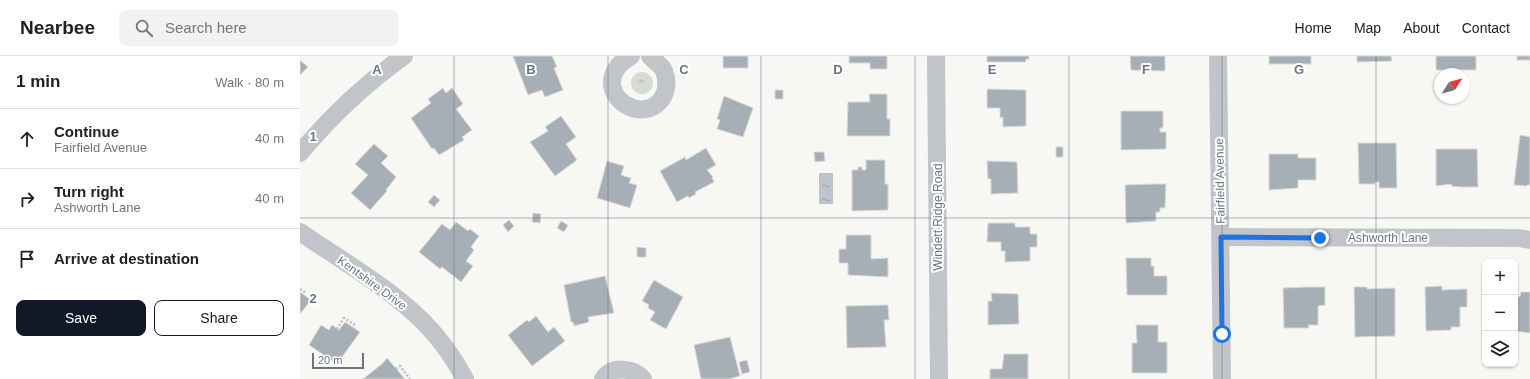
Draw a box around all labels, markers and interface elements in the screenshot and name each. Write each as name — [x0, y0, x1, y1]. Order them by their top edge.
search box — [119, 10, 399, 46]
text: Nearbee — [20, 17, 95, 38]
icon: search — [133, 17, 155, 39]
text: Search here — [165, 19, 247, 36]
text: Home — [1295, 20, 1332, 36]
text: Map — [1354, 20, 1381, 36]
text: About — [1403, 20, 1440, 36]
text: Contact — [1462, 20, 1510, 36]
text: A — [372, 62, 382, 77]
text: B — [526, 62, 536, 77]
text: C — [679, 62, 689, 77]
text: D — [833, 62, 843, 77]
text: E — [988, 62, 997, 77]
text: F — [1142, 62, 1150, 77]
text: G — [1294, 62, 1304, 77]
north arrow — [1434, 68, 1470, 104]
text: 1 min — [16, 72, 60, 91]
text: Walk · 80 m — [215, 75, 284, 90]
text: Continue — [54, 123, 119, 140]
icon: ahead — [16, 128, 38, 150]
text: 1 — [309, 129, 317, 144]
text: 40 m — [255, 131, 284, 146]
street label: Fairfield Avenue — [1212, 138, 1228, 224]
text: Fairfield Avenue — [54, 140, 147, 155]
street label: Windett Ridge Road — [931, 163, 945, 271]
text: Turn right — [54, 183, 124, 200]
icon: right — [16, 188, 38, 210]
text: 40 m — [255, 191, 284, 206]
text: Ashworth Lane — [54, 200, 141, 215]
route end — [1311, 229, 1329, 247]
street label: Ashworth Lane — [1348, 231, 1428, 245]
icon: arrive — [16, 248, 38, 270]
text: Arrive at destination — [54, 250, 199, 267]
street label: Kentshire Drive — [335, 253, 410, 313]
map controls — [1482, 259, 1518, 367]
button: + — [1482, 259, 1518, 295]
text: 2 — [309, 291, 317, 306]
button: − — [1482, 295, 1518, 331]
button: Save — [16, 300, 146, 336]
button: Share — [154, 300, 284, 336]
route start — [1213, 325, 1231, 343]
button: layers — [1482, 331, 1518, 367]
scale bar — [312, 351, 364, 370]
text: 20 m — [318, 354, 342, 366]

